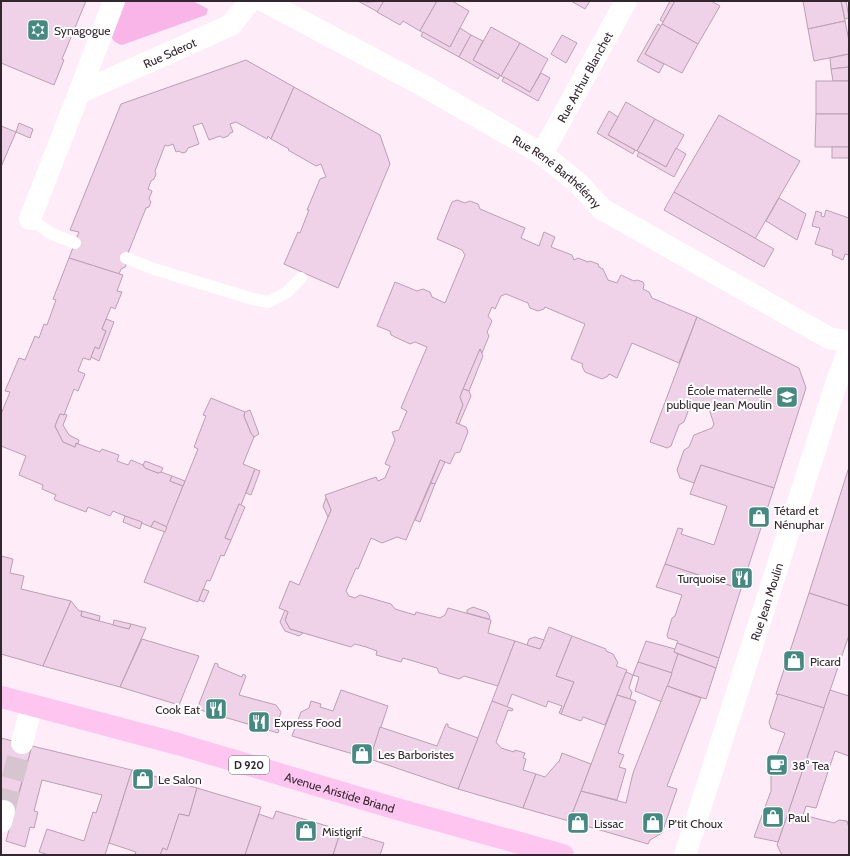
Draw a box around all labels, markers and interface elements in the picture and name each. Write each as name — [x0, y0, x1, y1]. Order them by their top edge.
synagogue icon: Synagogue — [25, 17, 51, 43]
place label: Synagogue — [54, 23, 110, 38]
street label: Rue Arthur Blanchet — [553, 29, 615, 125]
street label: Rue Sderot — [141, 34, 198, 71]
street label: Rue René Barthélémy — [510, 131, 605, 211]
place label: École maternelle publique Jean Moulin — [666, 383, 772, 412]
school or university icon: École maternelle publique Jean Moulin — [774, 384, 800, 410]
place label: Tétard et Nénuphar — [774, 503, 824, 532]
shop icon: Tétard et Nénuphar — [746, 504, 772, 530]
street label: Rue Jean Moulin — [747, 561, 786, 643]
restaurant icon: Turquoise — [729, 565, 755, 591]
place label: Turquoise — [677, 571, 726, 586]
shop icon: Picard — [781, 648, 807, 674]
place label: Picard — [810, 654, 841, 669]
restaurant icon: Cook Eat — [203, 696, 229, 722]
place label: Cook Eat — [155, 702, 200, 717]
restaurant icon: Express Food — [246, 709, 272, 735]
place label: Express Food — [274, 715, 341, 730]
shop icon: Les Barboristes — [349, 741, 375, 767]
place label: Les Barboristes — [378, 747, 454, 762]
cafe icon: 38° Tea — [764, 752, 790, 778]
road number: D 920 — [229, 756, 269, 774]
place label: 38° Tea — [792, 758, 830, 773]
shop icon: Le Salon — [130, 766, 156, 792]
street label: Avenue Aristide Briand — [283, 769, 397, 815]
place label: Le Salon — [158, 772, 202, 787]
shop icon: Paul — [760, 804, 786, 830]
shop icon: Lissac — [565, 810, 591, 836]
shop icon: P'tit Choux — [640, 810, 666, 836]
place label: Paul — [788, 810, 810, 825]
place label: Lissac — [594, 816, 624, 831]
place label: P'tit Choux — [668, 816, 723, 831]
shop icon: Mistigrif — [293, 818, 319, 844]
place label: Mistigrif — [322, 824, 362, 839]

